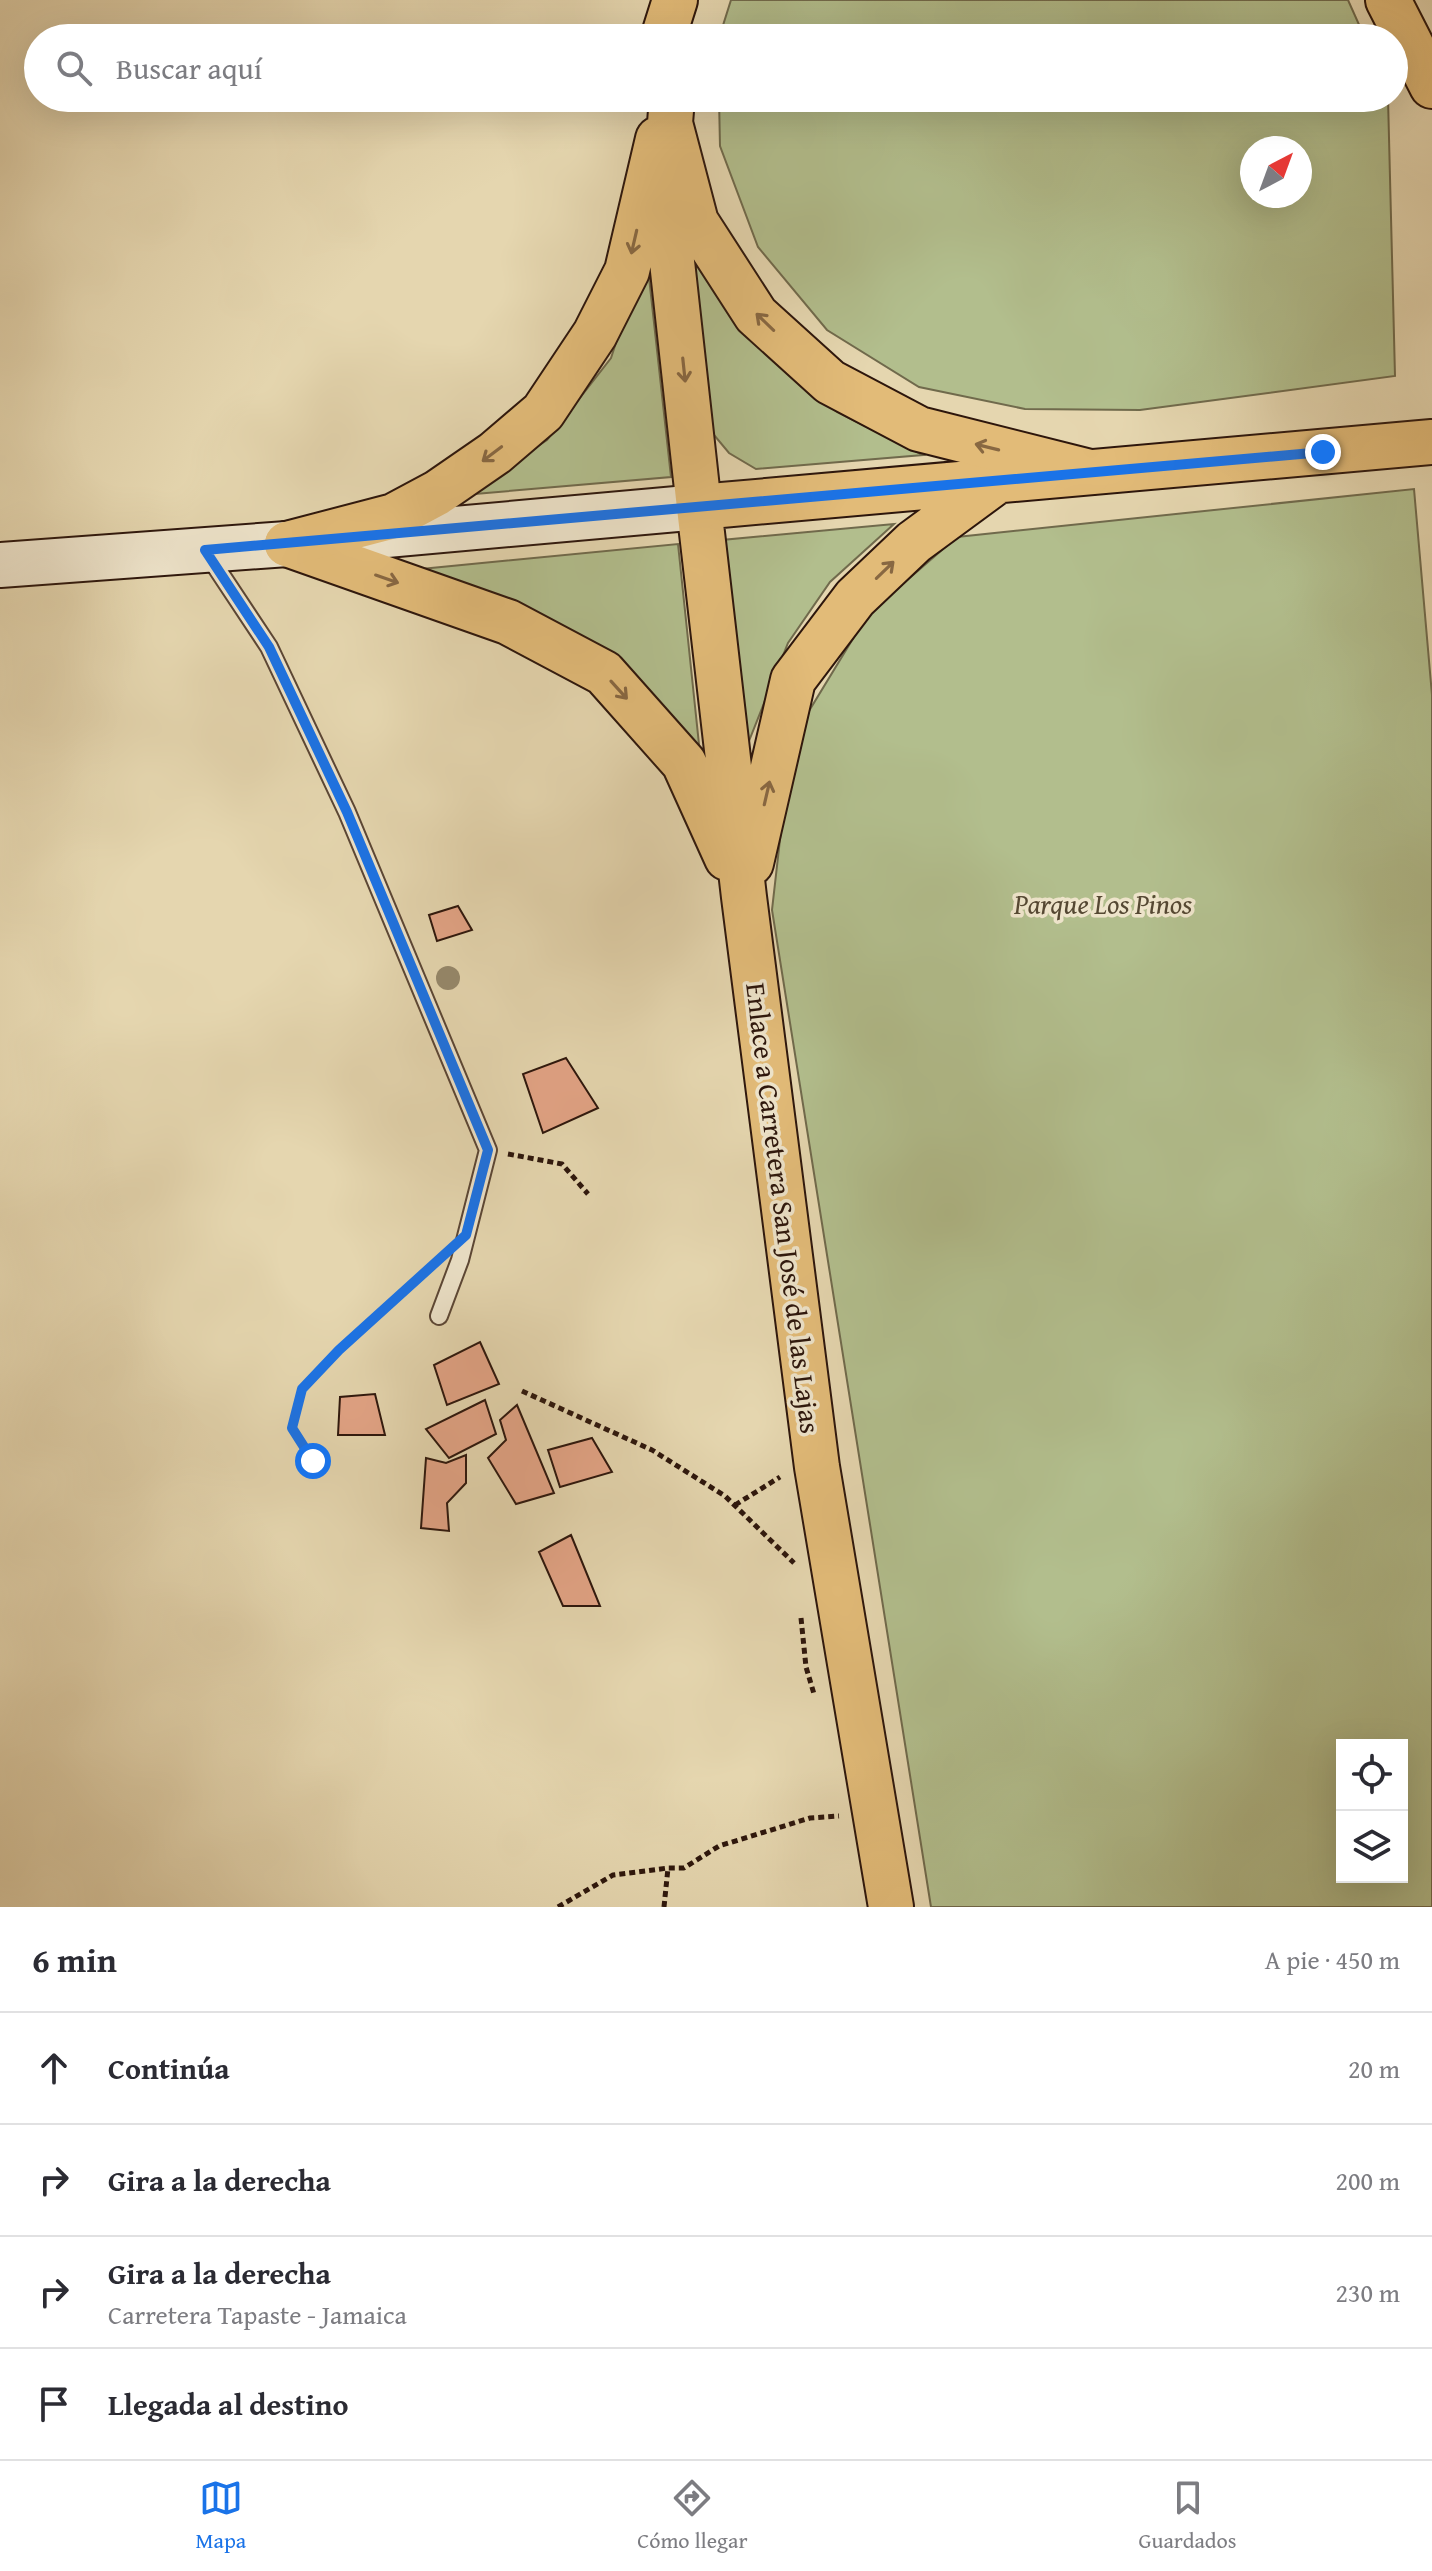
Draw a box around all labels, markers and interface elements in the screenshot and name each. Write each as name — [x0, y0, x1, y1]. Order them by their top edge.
search box — [24, 24, 1408, 112]
icon: search — [52, 46, 96, 90]
text: Buscar aquí — [116, 46, 262, 90]
north arrow — [1240, 136, 1312, 208]
one-way arrow — [626, 229, 641, 255]
one-way arrow — [756, 313, 775, 332]
one-way arrow — [677, 356, 692, 383]
route end — [1305, 434, 1341, 470]
one-way arrow — [975, 438, 1001, 453]
one-way arrow — [482, 446, 504, 463]
one-way arrow — [875, 560, 895, 579]
one-way arrow — [374, 573, 399, 588]
one-way arrow — [610, 680, 628, 700]
one-way arrow — [760, 781, 775, 807]
park label: Parque Los Pinos — [1013, 883, 1192, 924]
street label: Enlace a Carretera San José de las Lajas — [736, 980, 832, 1436]
route start — [295, 1443, 331, 1479]
map controls — [1336, 1739, 1408, 1883]
button: locate — [1336, 1739, 1408, 1811]
button: layers — [1336, 1811, 1408, 1883]
text: 6 min — [32, 1935, 117, 1984]
text: A pie · 450 m — [1265, 1940, 1400, 1979]
icon: ahead — [32, 2046, 76, 2090]
text: Continúa — [108, 2046, 230, 2090]
text: 20 m — [1348, 2049, 1400, 2088]
icon: right — [32, 2158, 76, 2202]
text: Gira a la derecha — [108, 2158, 331, 2202]
text: 200 m — [1335, 2161, 1400, 2200]
text: Gira a la derecha — [108, 2251, 331, 2295]
icon: right — [32, 2270, 76, 2314]
text: 230 m — [1335, 2273, 1400, 2312]
text: Carretera Tapaste - Jamaica — [108, 2295, 407, 2334]
icon: arrive — [32, 2382, 76, 2426]
text: Llegada al destino — [108, 2382, 349, 2426]
tab: Mapa — [196, 2476, 246, 2556]
tab: Cómo llegar — [637, 2476, 748, 2556]
tab: Guardados — [1139, 2476, 1236, 2556]

